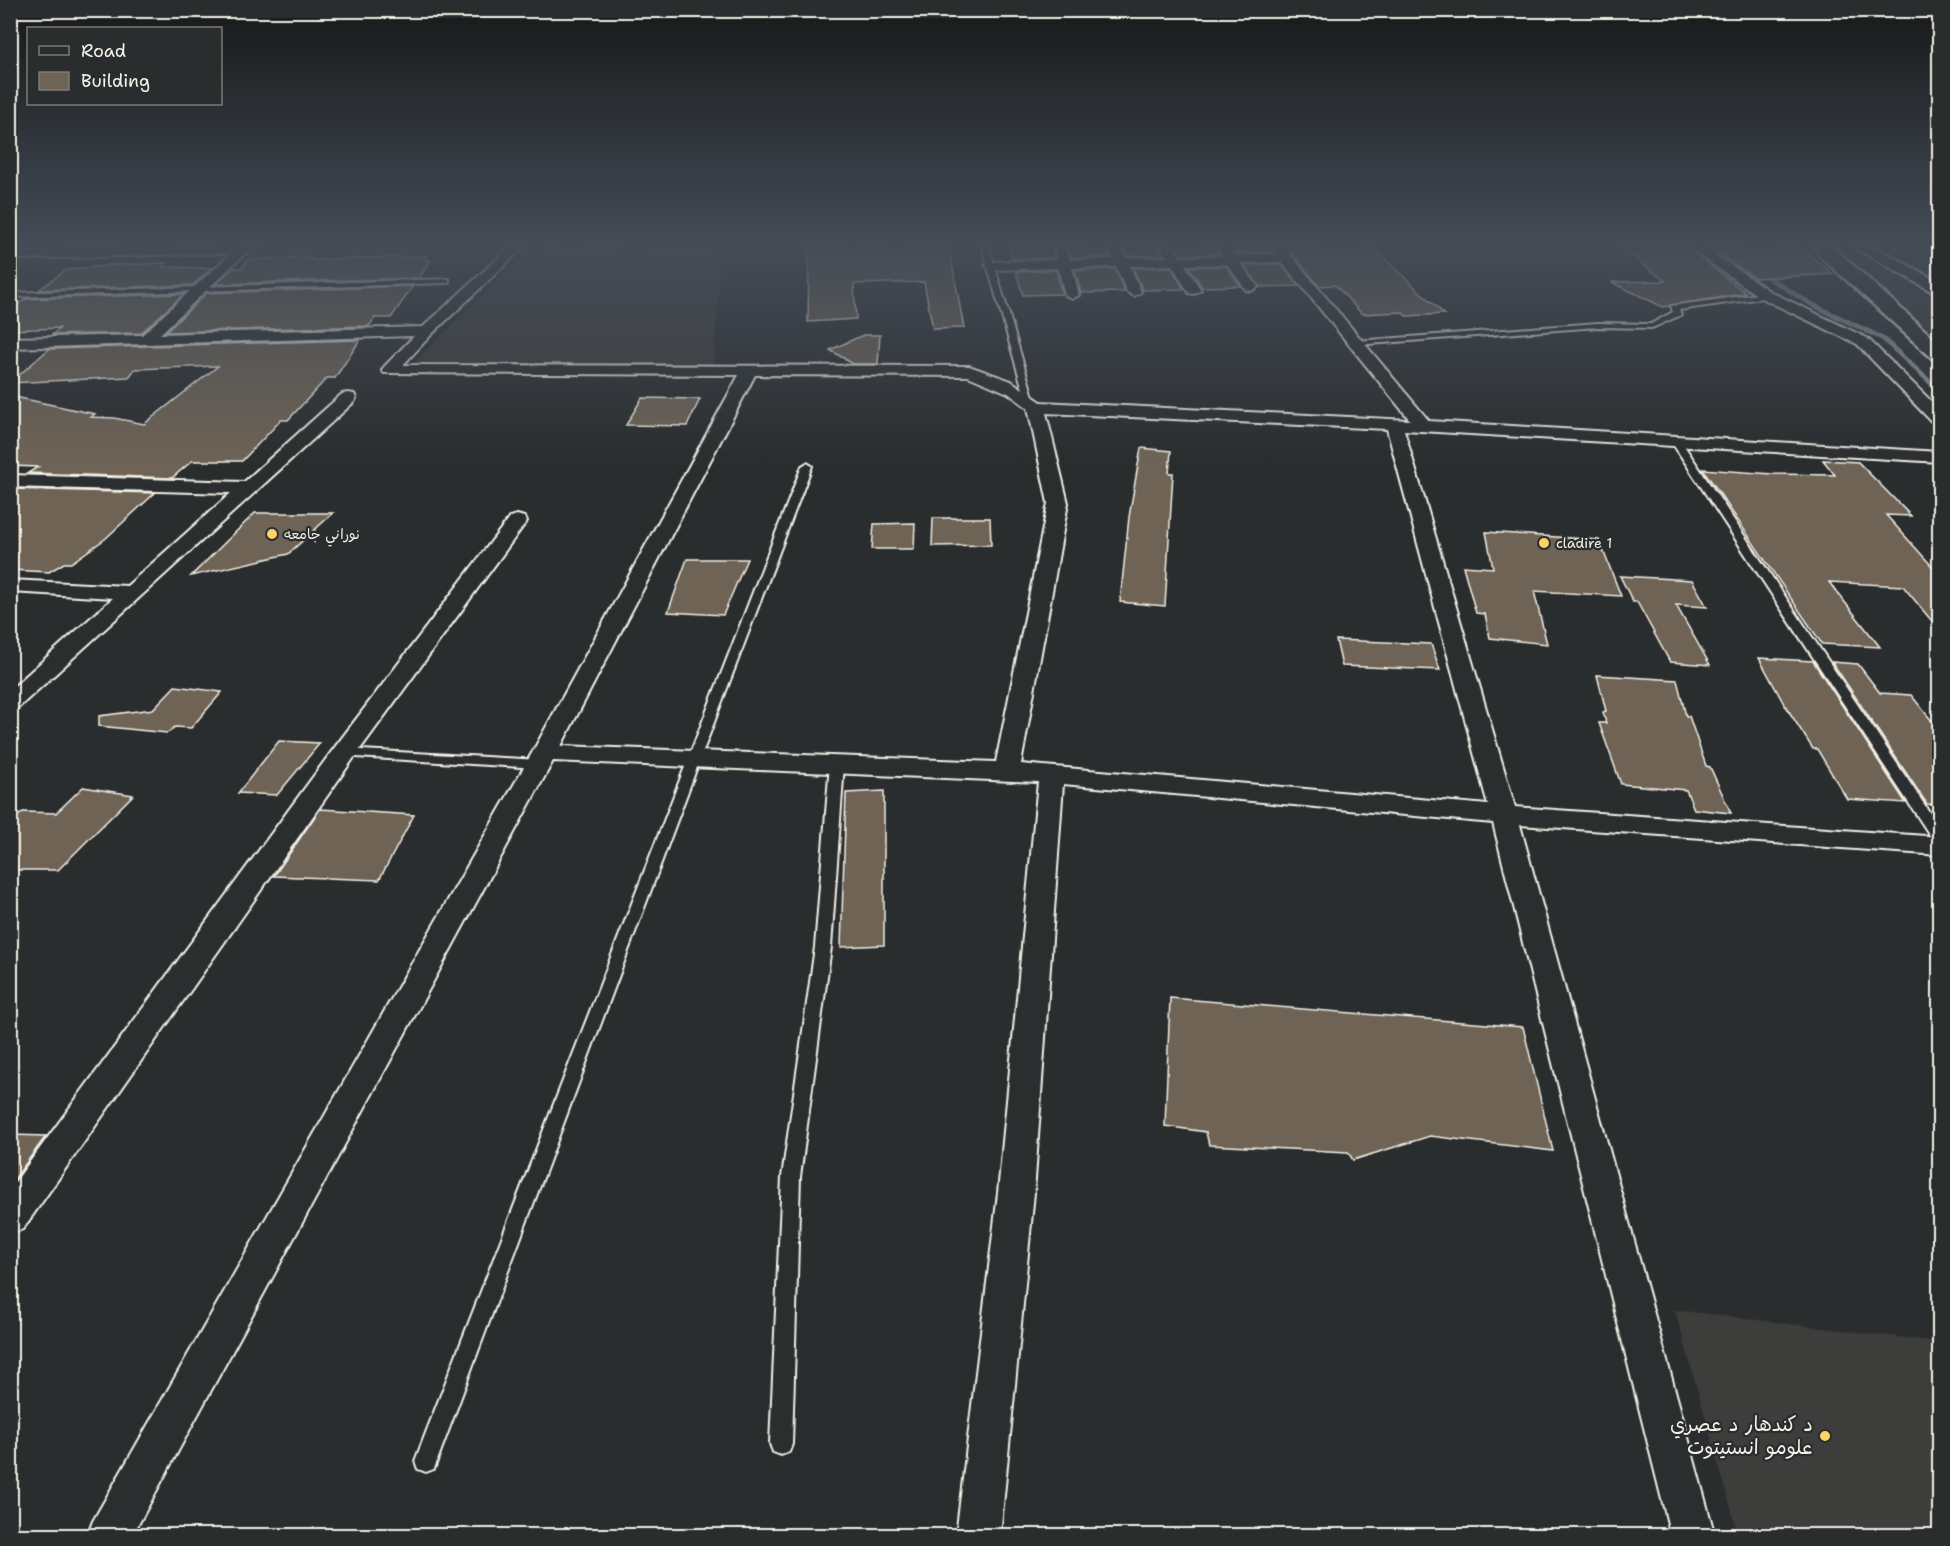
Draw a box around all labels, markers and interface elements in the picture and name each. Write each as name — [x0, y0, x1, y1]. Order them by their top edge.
legend — [27, 27, 222, 105]
text: Road — [81, 39, 126, 63]
text: Building — [81, 69, 150, 93]
place label: نوراني جامعه — [284, 525, 360, 547]
marker: نوراني جامعه — [265, 527, 279, 541]
place label: cladire 1 — [1556, 534, 1612, 552]
marker: cladire 1 — [1537, 536, 1551, 550]
place label: د کندهار د عصري علومو انستیتوت — [1670, 1411, 1813, 1460]
marker: د کندهار د عصري علومو انستیتوت — [1818, 1429, 1832, 1443]

